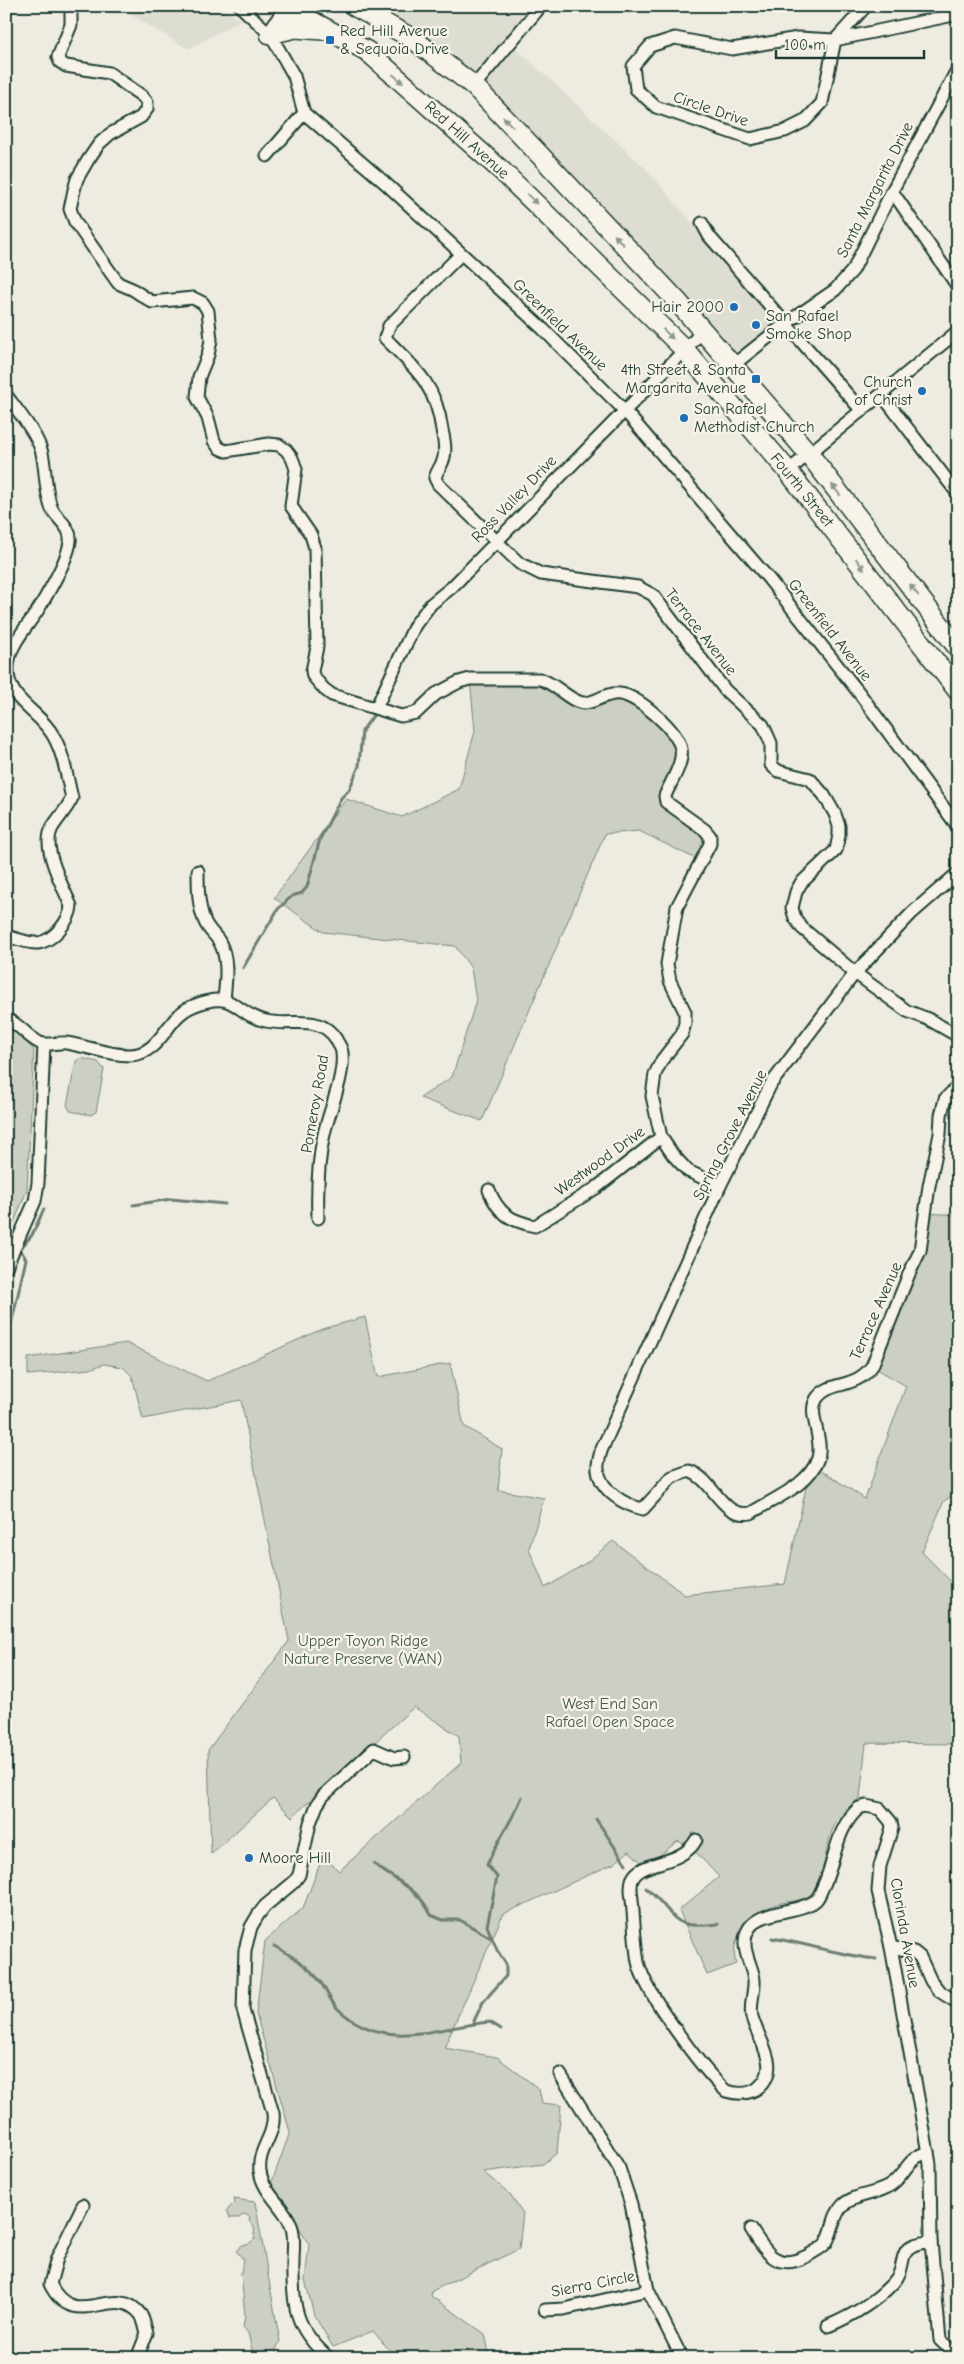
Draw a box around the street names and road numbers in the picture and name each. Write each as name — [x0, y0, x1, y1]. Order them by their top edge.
street label: Circle Drive — [671, 88, 751, 130]
street label: Red Hill Avenue — [421, 97, 513, 183]
street label: Santa Margarita Drive — [833, 119, 917, 261]
street label: Greenfield Avenue — [509, 275, 611, 375]
street label: Fourth Street — [767, 449, 838, 531]
street label: Ross Valley Drive — [468, 452, 560, 546]
street label: Greenfield Avenue — [785, 575, 875, 685]
street label: Terrace Avenue — [661, 585, 741, 679]
street label: Pomeroy Road — [297, 1053, 333, 1155]
street label: Spring Grove Avenue — [689, 1067, 771, 1203]
street label: Westwood Drive — [552, 1122, 648, 1200]
street label: Terrace Avenue — [846, 1259, 906, 1363]
street label: Clorinda Avenue — [886, 1877, 924, 1989]
street label: Sierra Circle — [550, 2267, 636, 2301]

